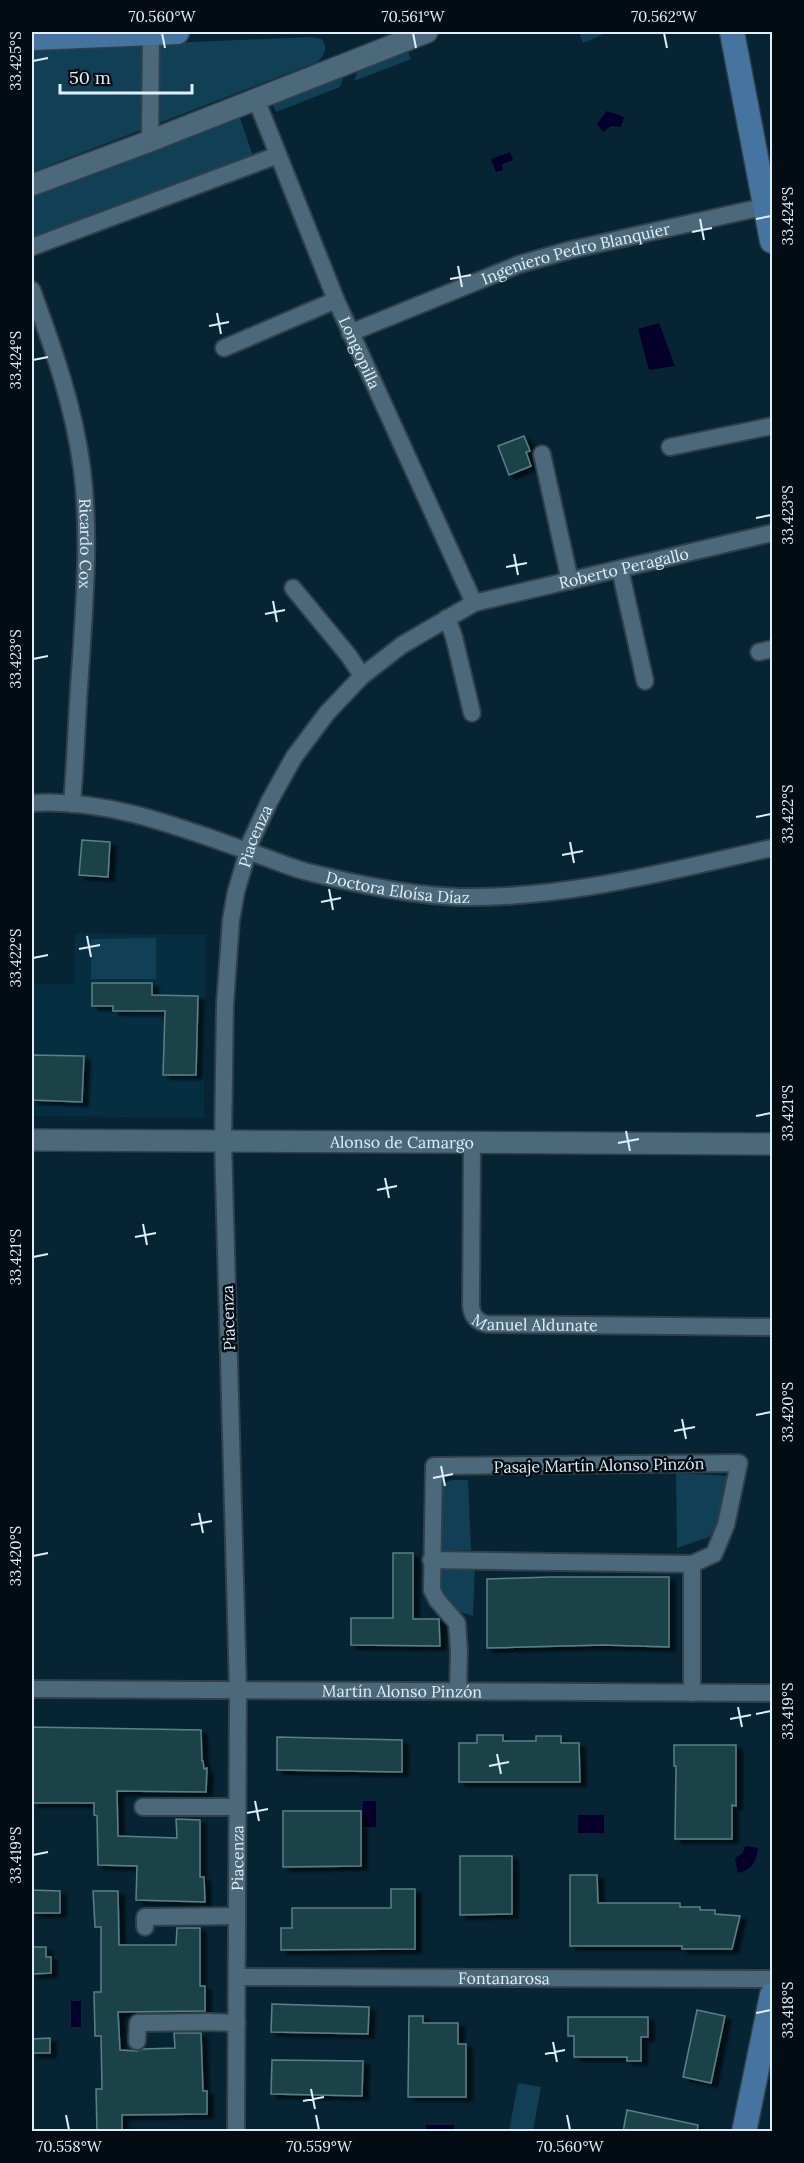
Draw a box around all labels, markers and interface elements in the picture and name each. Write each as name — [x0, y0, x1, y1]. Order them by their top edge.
text: 70.560°W — [129, 7, 196, 26]
text: 70.561°W — [382, 7, 446, 26]
text: 70.562°W — [631, 7, 698, 26]
text: 33.425°S — [6, 31, 25, 91]
scale bar — [60, 57, 192, 95]
text: 50 m — [69, 66, 111, 89]
text: 33.424°S — [778, 187, 797, 245]
street label: Ingeniero Pedro Blanquier — [478, 218, 672, 289]
street label: Longopilla — [335, 313, 385, 392]
text: 33.424°S — [6, 331, 25, 389]
text: 33.423°S — [778, 485, 797, 545]
street label: Ricardo Cox — [75, 498, 96, 590]
street label: Roberto Peragallo — [557, 543, 690, 593]
text: 33.423°S — [6, 629, 25, 689]
text: 33.422°S — [778, 784, 797, 844]
street label: Piacenza — [234, 802, 276, 870]
street label: Doctora Eloísa Díaz — [324, 867, 470, 907]
text: 33.422°S — [6, 928, 25, 988]
text: 33.421°S — [778, 1085, 797, 1141]
street label: Alonso de Camargo — [329, 1132, 474, 1152]
text: 33.421°S — [6, 1229, 25, 1285]
street label: Piacenza — [217, 1285, 239, 1351]
street label: Manuel Aldunate — [468, 1309, 598, 1335]
text: 33.420°S — [778, 1382, 797, 1442]
street label: Pasaje Martín Alonso Pinzón — [494, 1453, 705, 1477]
text: 33.420°S — [6, 1526, 25, 1586]
street label: Martín Alonso Pinzón — [322, 1681, 482, 1701]
text: 33.419°S — [778, 1682, 797, 1740]
street label: Piacenza — [227, 1825, 247, 1891]
text: 33.419°S — [6, 1826, 25, 1884]
street label: Fontanarosa — [458, 1968, 550, 1988]
text: 33.418°S — [778, 1981, 797, 2039]
text: 70.558°W — [36, 2137, 103, 2156]
text: 70.559°W — [286, 2137, 353, 2156]
text: 70.560°W — [537, 2137, 604, 2156]

